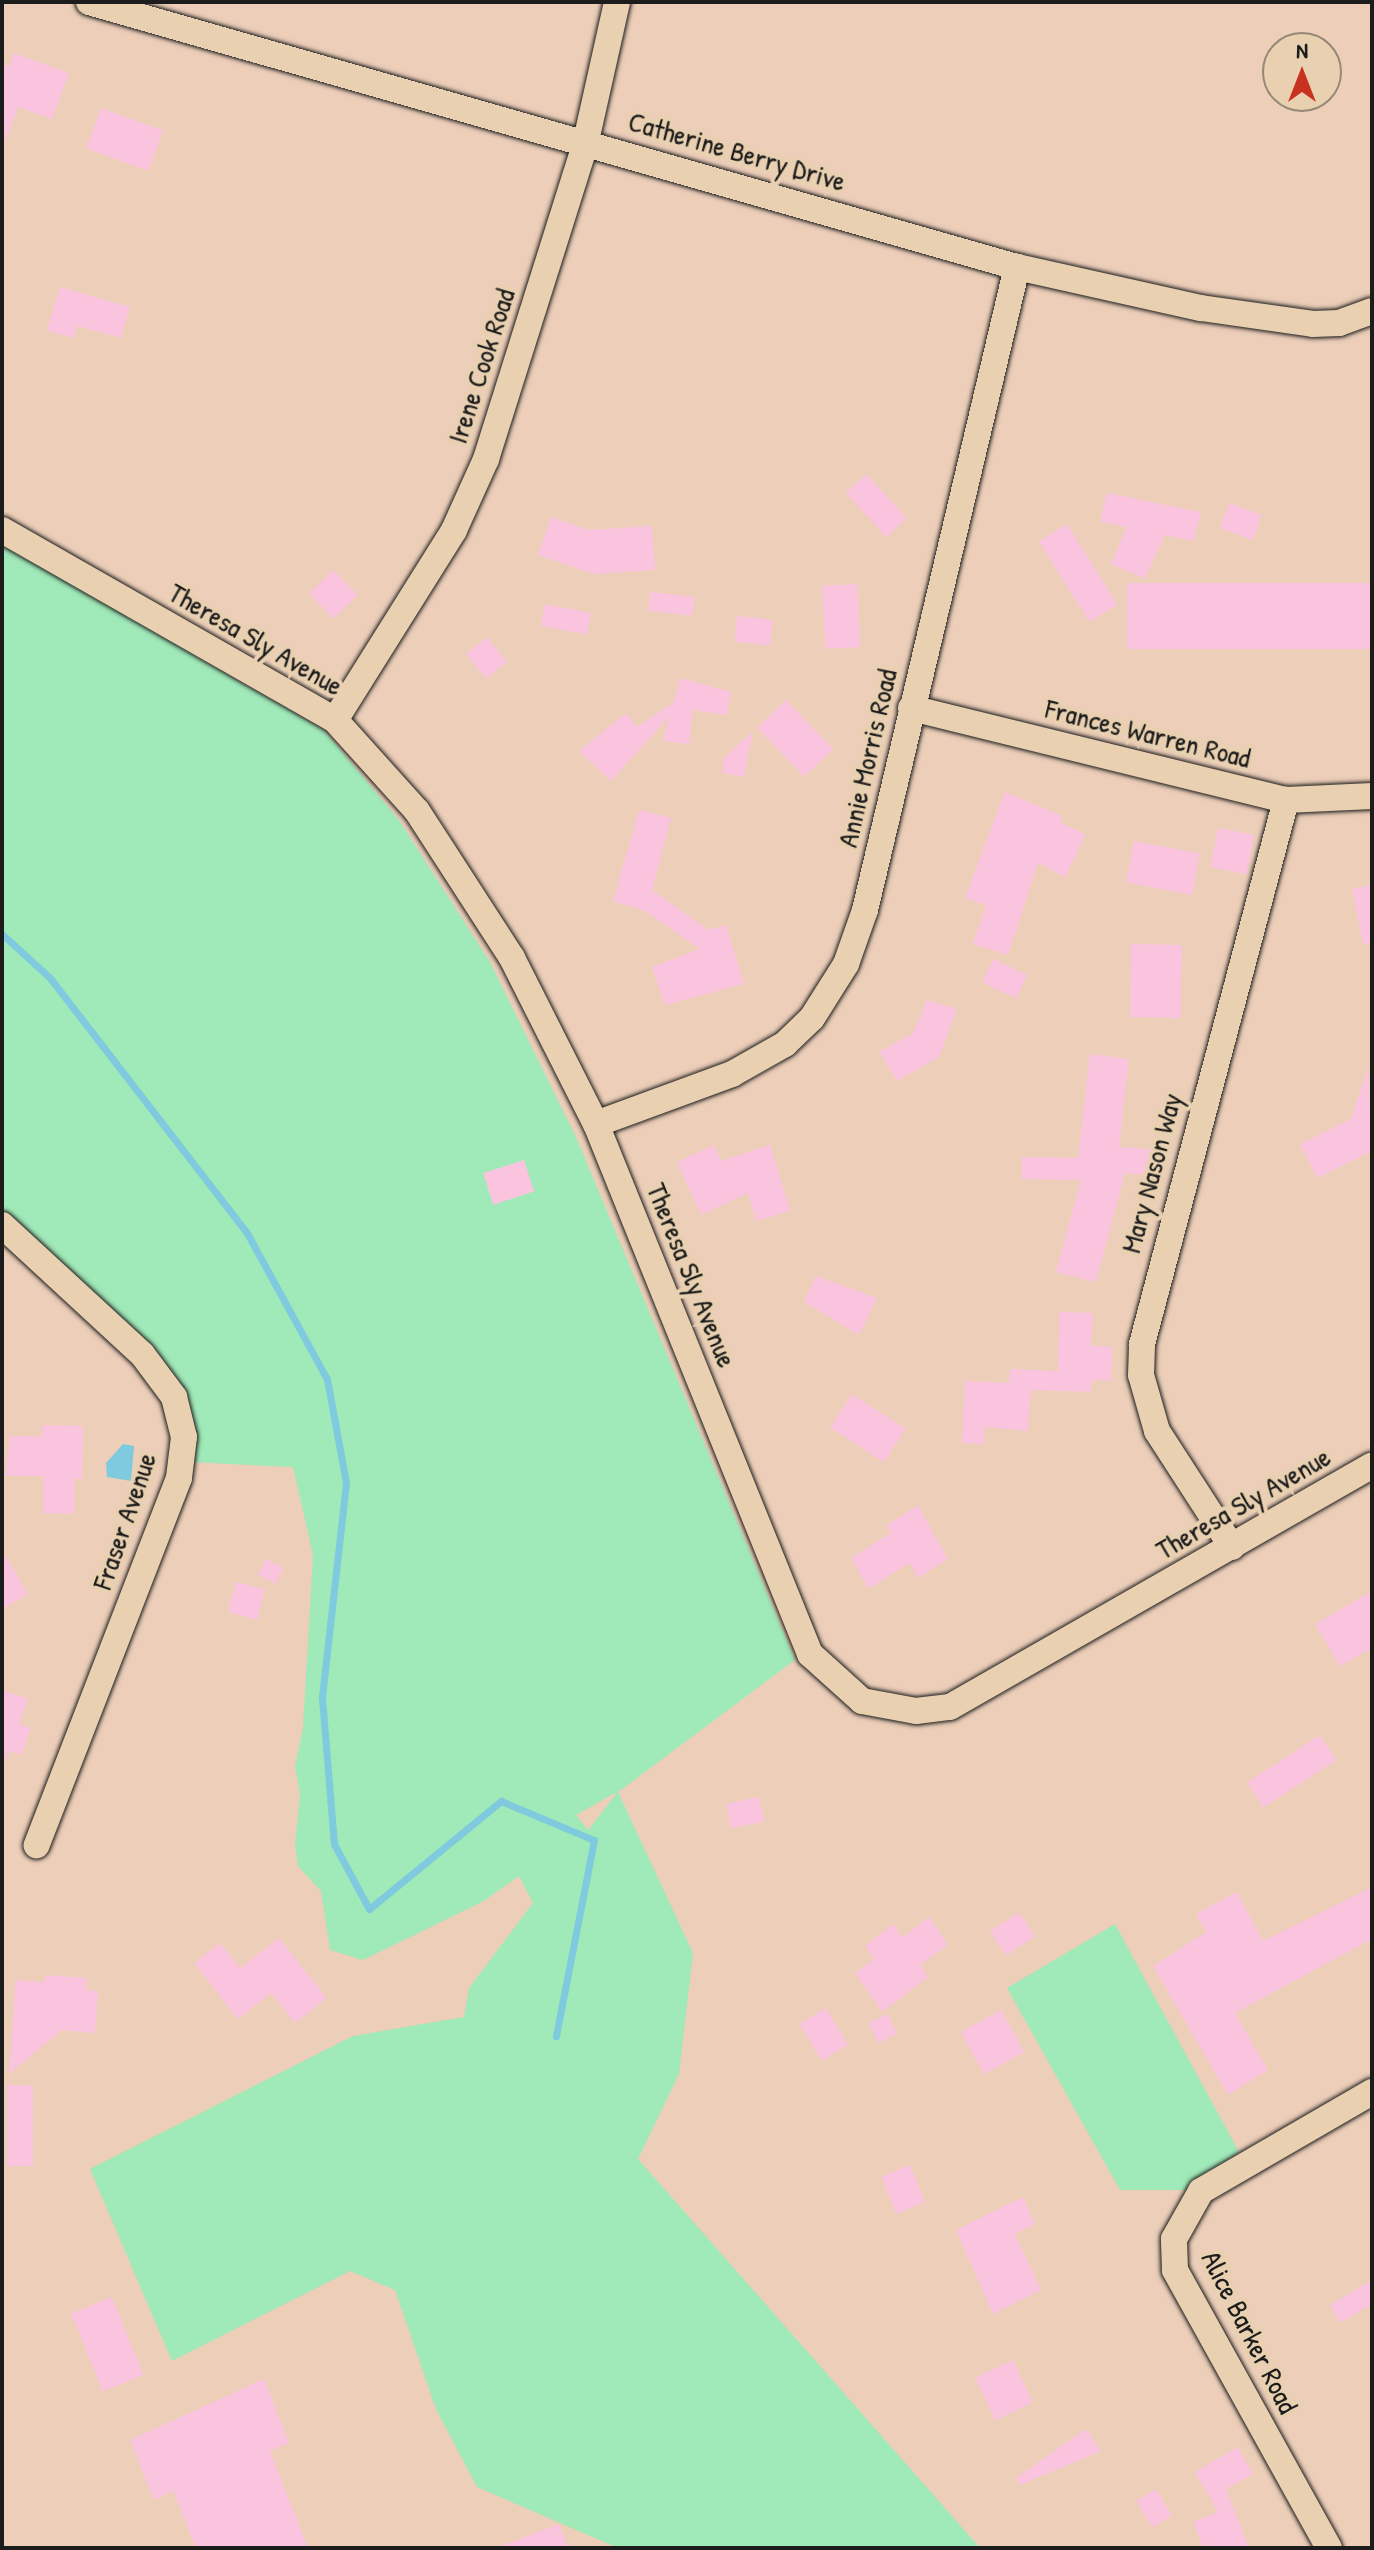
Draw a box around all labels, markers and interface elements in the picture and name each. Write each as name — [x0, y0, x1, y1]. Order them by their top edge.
north arrow — [1262, 32, 1342, 112]
text: N — [1296, 35, 1308, 65]
street label: Catherine Berry Drive — [625, 104, 849, 198]
street label: Irene Cook Road — [440, 284, 522, 448]
street label: Theresa Sly Avenue — [163, 576, 349, 702]
street label: Annie Morris Road — [830, 666, 904, 850]
street label: Frances Warren Road — [1042, 691, 1254, 775]
street label: Mary Nason Way — [1114, 1090, 1188, 1256]
street label: Theresa Sly Avenue — [640, 1178, 744, 1372]
street label: Theresa Sly Avenue — [1150, 1440, 1336, 1566]
street label: Fraser Avenue — [85, 1448, 163, 1594]
street label: Alice Barker Road — [1195, 2245, 1305, 2419]

